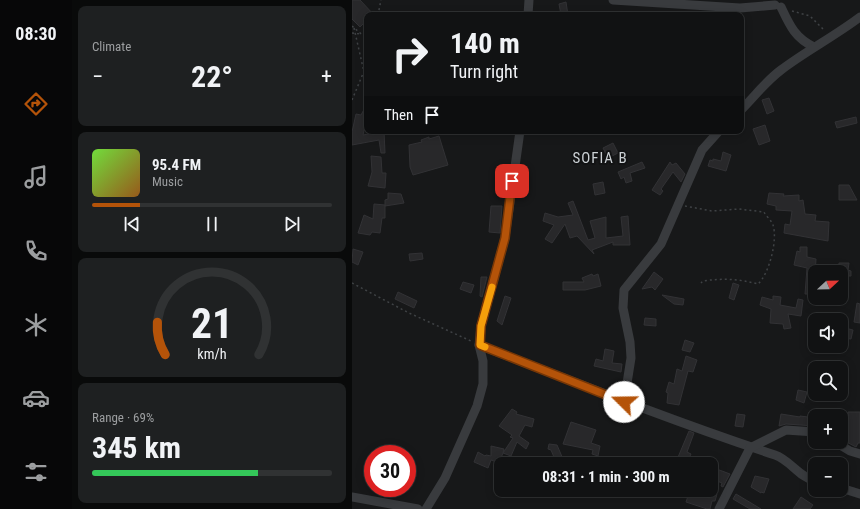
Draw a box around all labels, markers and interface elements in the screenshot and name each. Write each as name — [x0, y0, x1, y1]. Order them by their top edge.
text: 08:30 — [15, 23, 57, 44]
text: 140 m — [450, 27, 520, 60]
icon: right — [384, 28, 436, 80]
text: Climate — [92, 39, 131, 54]
text: 22° — [191, 59, 233, 94]
text: Turn right — [450, 61, 518, 82]
text: − — [92, 64, 103, 89]
text: + — [321, 64, 332, 89]
icon: directions — [22, 90, 50, 118]
icon: arrive — [421, 104, 443, 126]
text: Then — [384, 106, 413, 124]
district label: SOFIA B — [572, 149, 628, 167]
text: 95.4 FM — [152, 156, 201, 174]
icon: music — [22, 163, 50, 191]
pin — [495, 164, 529, 198]
icon: arrive — [501, 170, 523, 192]
text: Music — [152, 174, 183, 189]
icon: previous — [121, 213, 143, 235]
icon: pause — [201, 213, 223, 235]
icon: next — [281, 213, 303, 235]
icon: phone — [22, 237, 50, 265]
north arrow — [808, 265, 848, 305]
map controls — [808, 265, 848, 497]
text: 21 — [191, 299, 233, 348]
icon: climate — [22, 311, 50, 339]
button: sound — [808, 313, 848, 353]
text: km/h — [197, 346, 227, 362]
button: search — [808, 361, 848, 401]
position arrow — [603, 381, 645, 423]
icon: car — [22, 384, 50, 412]
button: + — [808, 409, 848, 449]
text: Range · 69% — [92, 410, 154, 425]
text: 345 km — [92, 430, 181, 465]
speed limit sign: 30 — [364, 445, 416, 497]
button: − — [808, 457, 848, 497]
icon: filters — [22, 458, 50, 486]
text: 08:31 · 1 min · 300 m — [542, 468, 670, 486]

